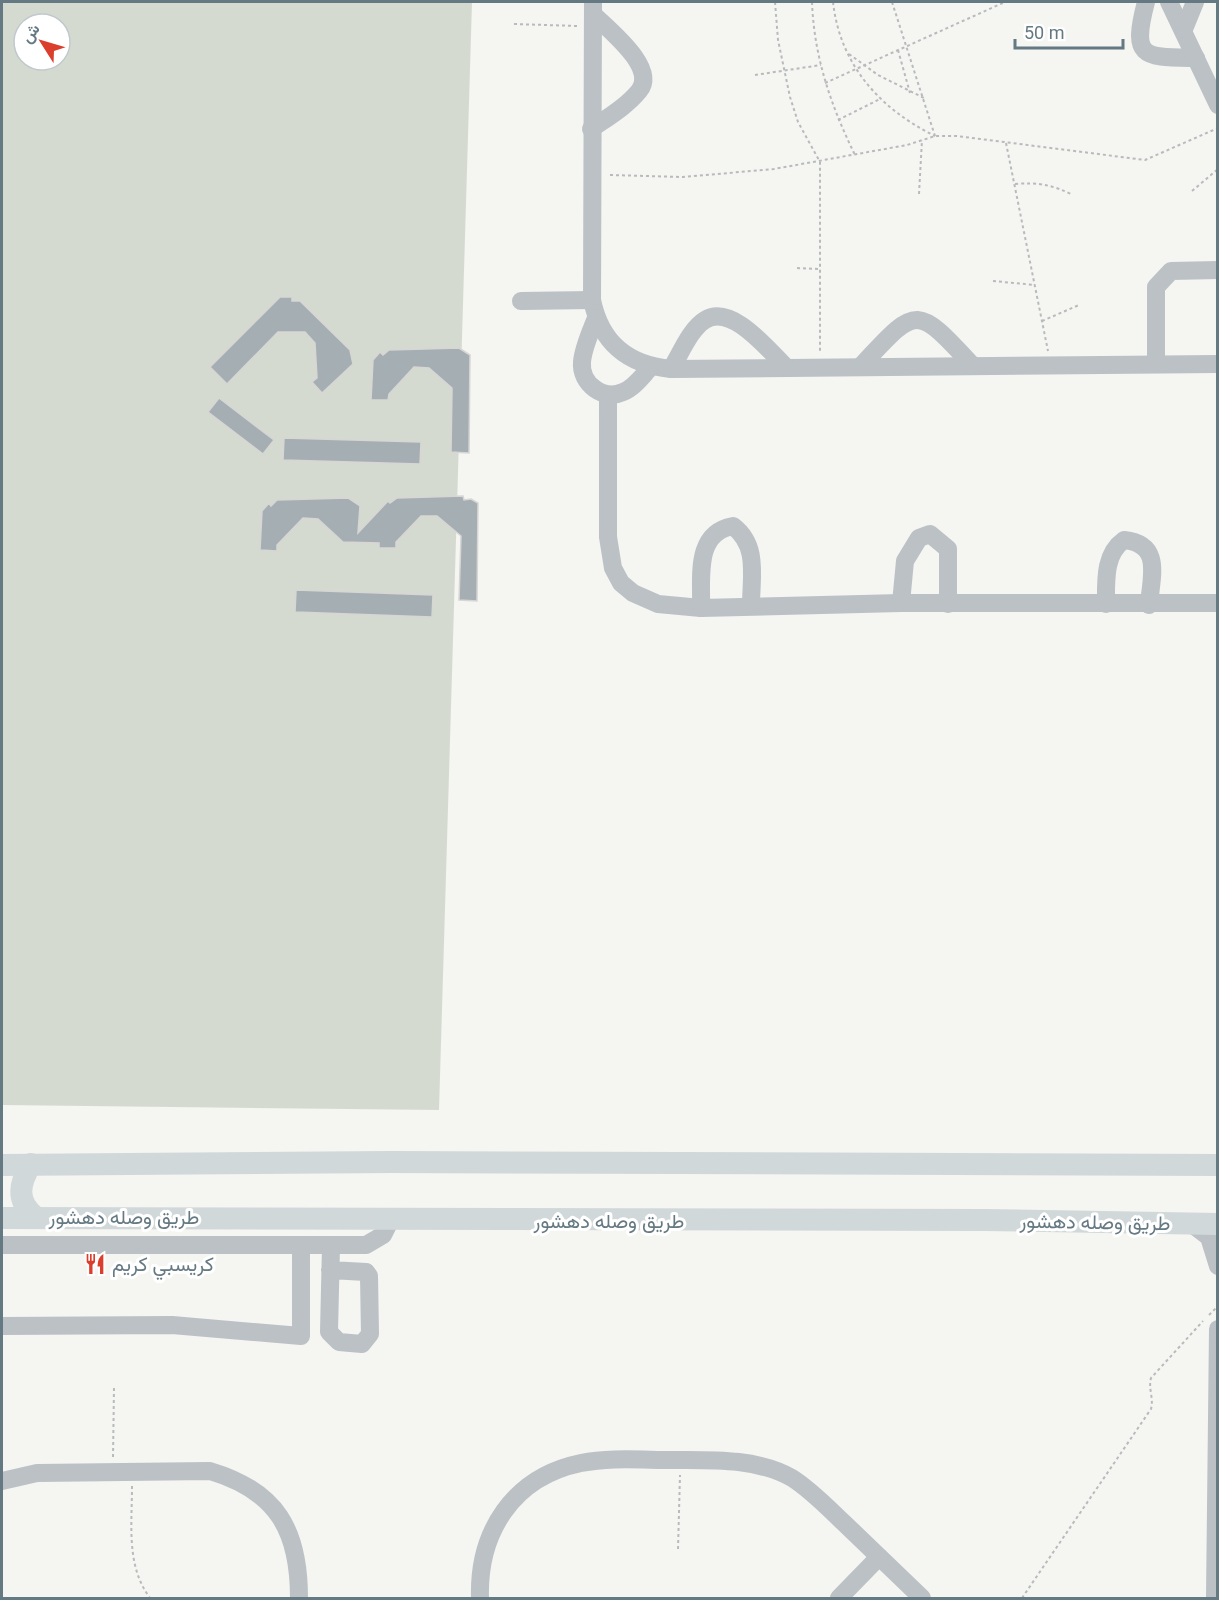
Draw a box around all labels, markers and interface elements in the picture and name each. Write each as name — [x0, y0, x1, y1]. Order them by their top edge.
north arrow — [12, 12, 72, 72]
scale bar — [1015, 12, 1123, 50]
text: ش — [17, 20, 44, 47]
text: 50 m — [1024, 22, 1064, 43]
street label: طريق وصله دهشور — [48, 1205, 199, 1230]
street label: طريق وصله دهشور — [533, 1209, 684, 1234]
street label: طريق وصله دهشور — [1018, 1209, 1171, 1236]
restaurant icon: كريسبي كريم — [83, 1252, 107, 1276]
place label: كريسبي كريم — [112, 1252, 214, 1281]

